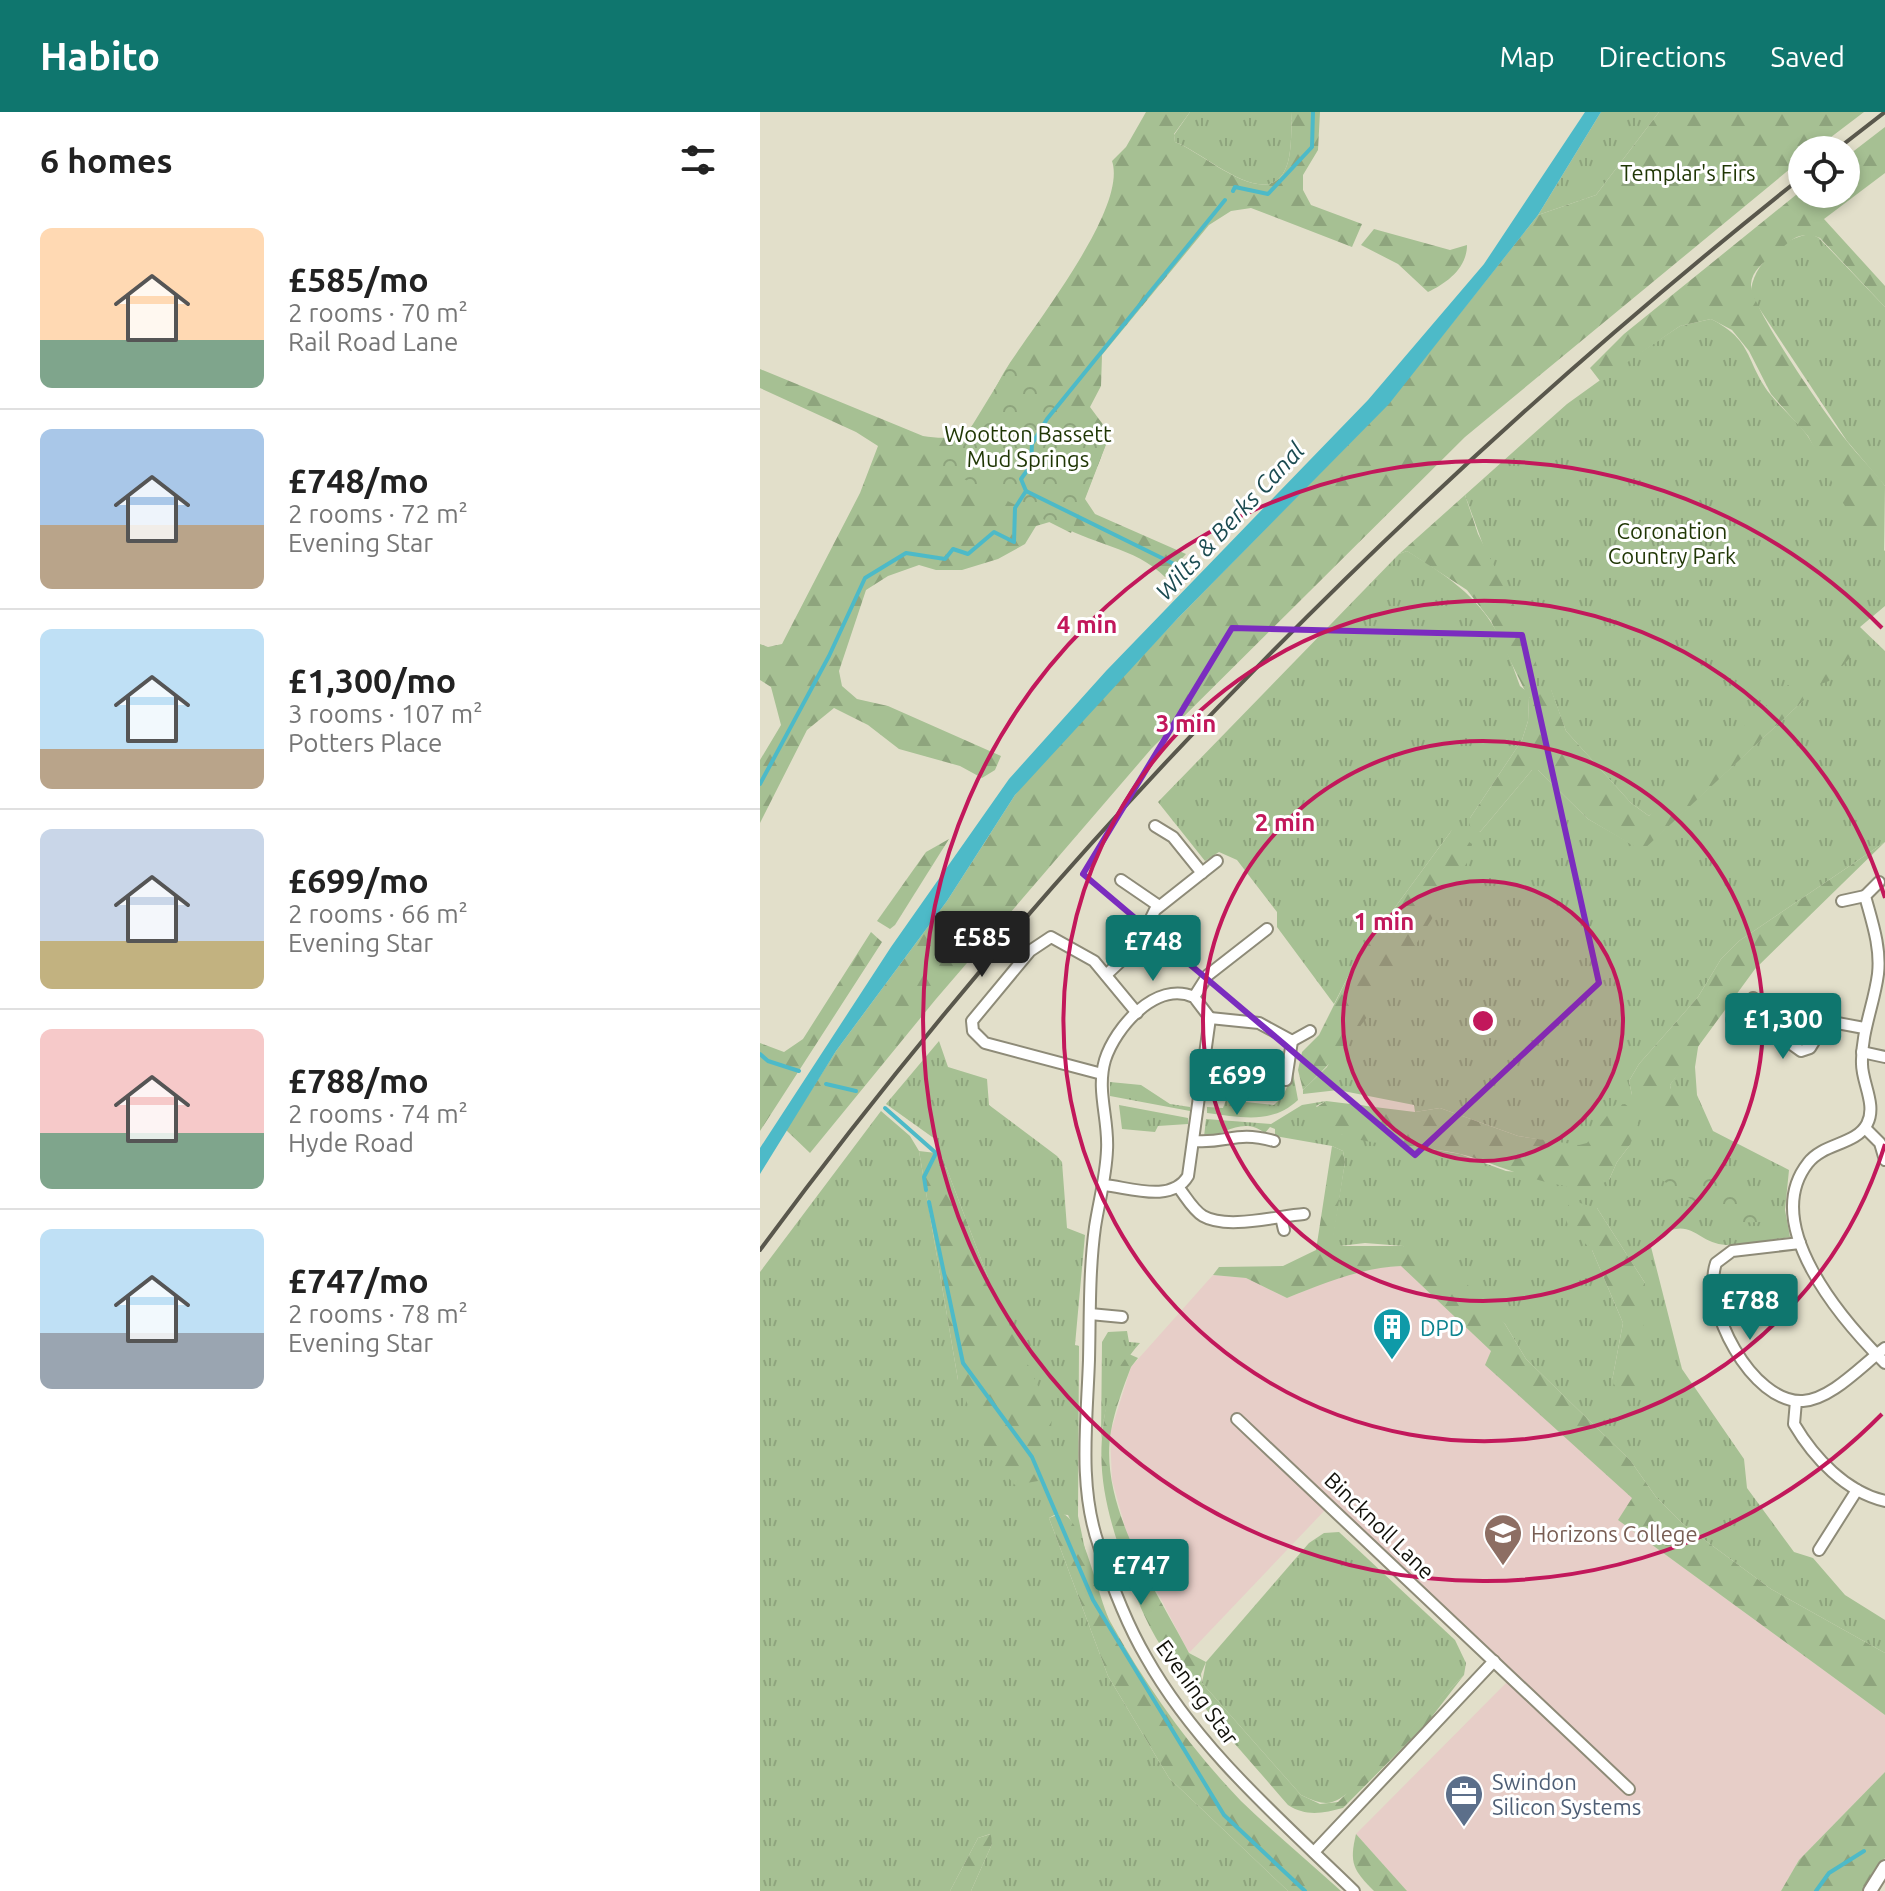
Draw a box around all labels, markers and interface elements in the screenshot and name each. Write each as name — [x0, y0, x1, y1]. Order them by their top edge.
text: Habito — [40, 35, 160, 77]
text: Map — [1499, 41, 1555, 72]
text: Directions — [1599, 41, 1726, 72]
text: Saved — [1770, 41, 1845, 72]
map controls — [1788, 136, 1860, 208]
button: locate — [1788, 136, 1860, 208]
icon: filters — [676, 138, 720, 182]
text: 6 homes — [40, 141, 173, 179]
park label: Templar's Firs — [1620, 160, 1756, 185]
icon: home — [104, 260, 200, 356]
text: £585/mo — [288, 260, 429, 298]
text: 2 rooms · 70 m² — [288, 298, 468, 327]
text: Rail Road Lane — [288, 327, 458, 356]
park label: Wootton Bassett Mud Springs — [944, 421, 1112, 471]
water label: Wilts & Berks Canal — [1150, 437, 1310, 605]
icon: home — [104, 461, 200, 557]
text: £748/mo — [288, 461, 429, 499]
text: 2 rooms · 72 m² — [288, 499, 468, 528]
park label: Coronation Country Park — [1608, 518, 1736, 568]
text: Evening Star — [288, 528, 433, 557]
text: 4 min — [1057, 611, 1117, 638]
icon: home — [104, 661, 200, 757]
text: £1,300/mo — [288, 661, 456, 699]
text: 3 rooms · 107 m² — [288, 699, 483, 728]
text: 3 min — [1156, 710, 1216, 737]
text: Potters Place — [288, 728, 442, 757]
text: 2 min — [1255, 809, 1315, 836]
icon: home — [104, 861, 200, 957]
text: £699/mo — [288, 861, 429, 899]
text: 2 rooms · 66 m² — [288, 899, 468, 928]
text: 1 min — [1354, 908, 1414, 935]
pin: £585 — [935, 911, 1029, 979]
pin: £748 — [1106, 915, 1200, 983]
text: £585 — [953, 922, 1011, 951]
text: £748 — [1124, 926, 1182, 955]
text: Evening Star — [288, 928, 433, 957]
pin: £1,300 — [1718, 993, 1848, 1061]
text: £1,300 — [1743, 1004, 1823, 1033]
centre of rings — [1469, 1007, 1497, 1035]
pin: £699 — [1190, 1049, 1284, 1117]
text: £699 — [1208, 1060, 1266, 1089]
icon: home — [104, 1061, 200, 1157]
text: £788/mo — [288, 1061, 429, 1099]
text: 2 rooms · 74 m² — [288, 1099, 468, 1128]
text: Hyde Road — [288, 1128, 414, 1157]
icon: home — [104, 1261, 200, 1357]
text: £747/mo — [288, 1261, 429, 1299]
pin: £788 — [1703, 1274, 1797, 1342]
text: £788 — [1721, 1285, 1779, 1314]
text: 2 rooms · 78 m² — [288, 1299, 468, 1328]
building icon: DPD — [1371, 1306, 1413, 1361]
place label: DPD — [1420, 1315, 1464, 1340]
text: Evening Star — [288, 1328, 433, 1357]
street label: Bincknoll Lane — [1320, 1467, 1440, 1583]
school or university icon: Horizons College — [1482, 1512, 1524, 1567]
place label: Horizons College — [1531, 1521, 1698, 1546]
pin: £747 — [1094, 1539, 1188, 1607]
text: £747 — [1112, 1550, 1170, 1579]
street label: Evening Star — [1152, 1635, 1245, 1750]
place label: Swindon Silicon Systems — [1492, 1769, 1641, 1819]
office icon: Swindon Silicon Systems — [1443, 1773, 1485, 1828]

